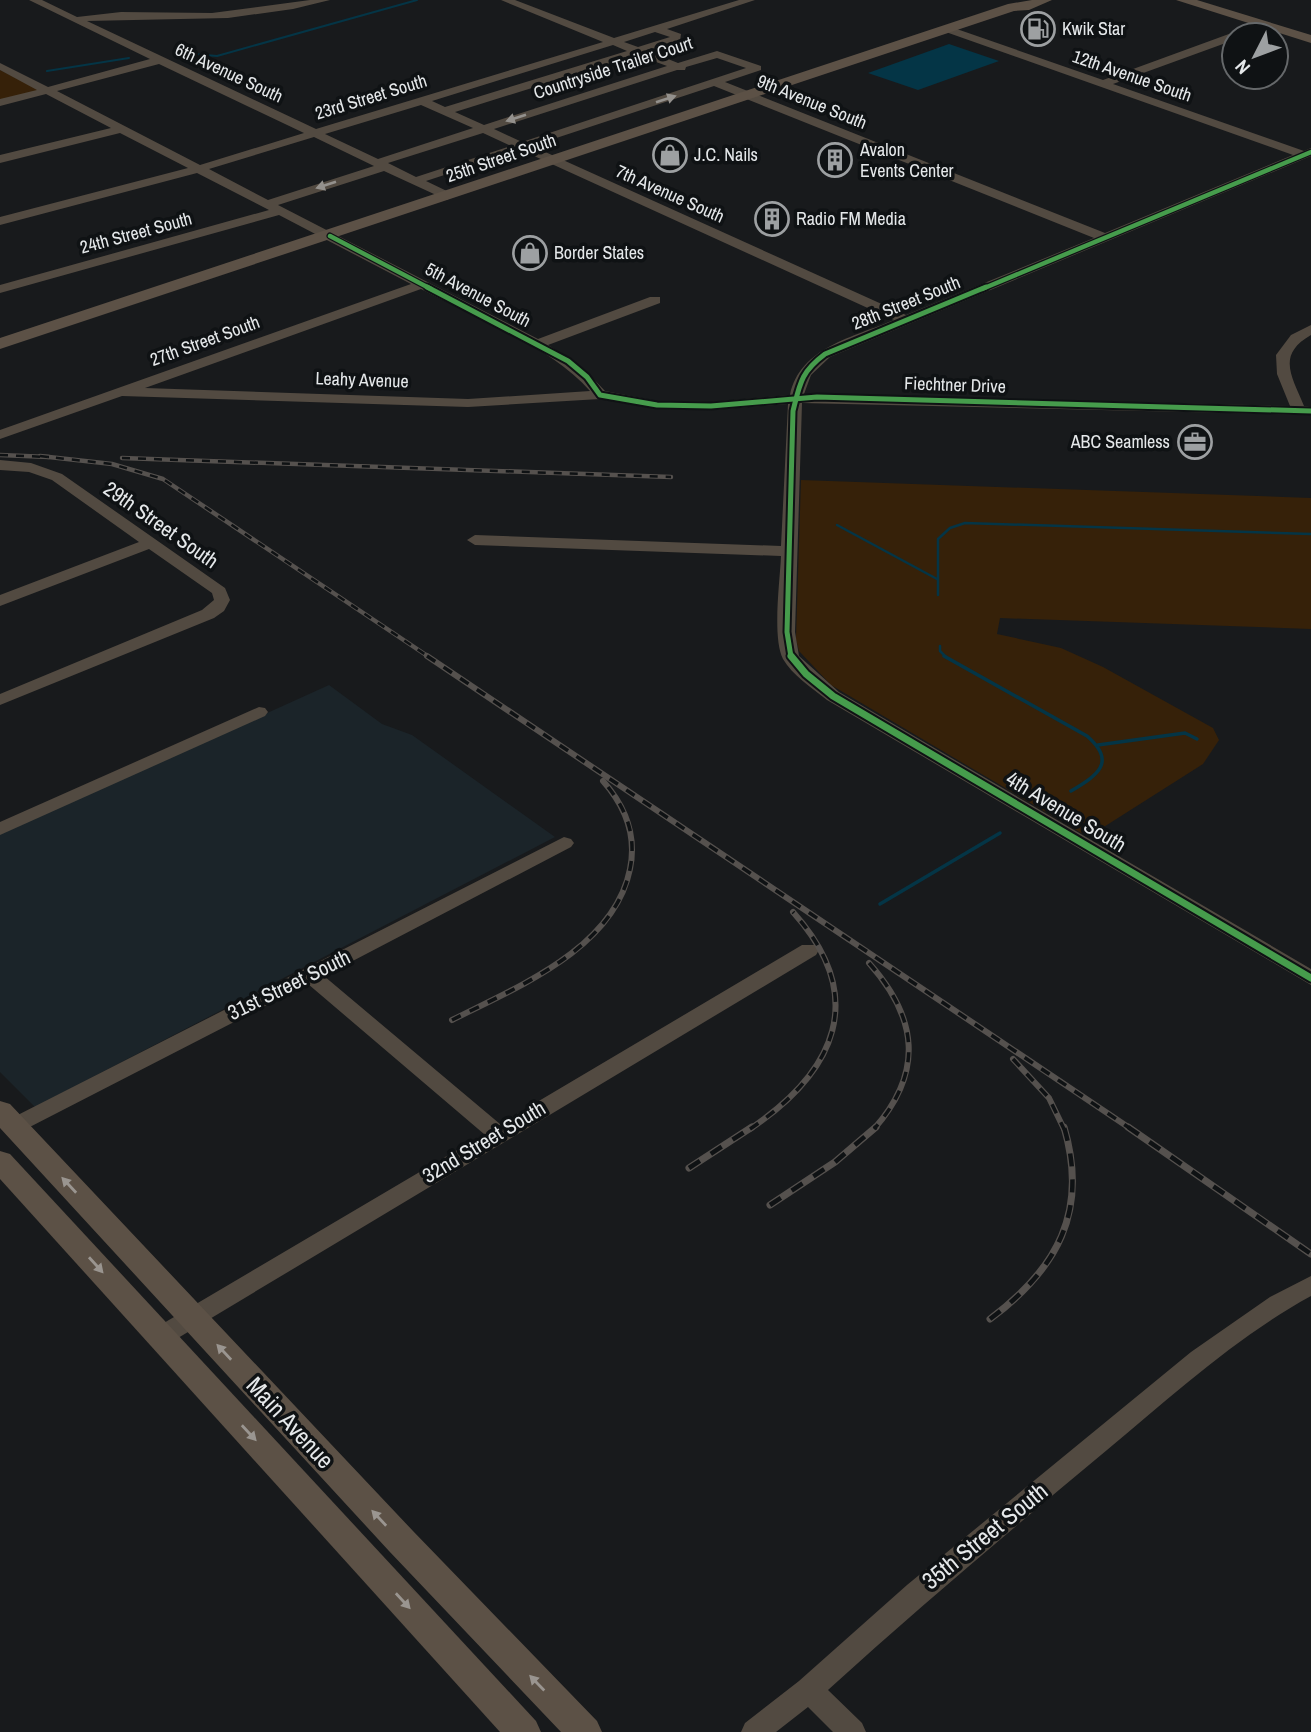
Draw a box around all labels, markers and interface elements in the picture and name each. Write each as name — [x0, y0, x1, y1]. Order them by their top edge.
fuel station icon: Kwik Star — [1019, 10, 1057, 48]
place label: Kwik Star — [1062, 16, 1125, 41]
north arrow — [1220, 21, 1290, 91]
street label: Countryside Trailer Court — [530, 30, 696, 105]
street label: 6th Avenue South — [171, 37, 287, 108]
street label: 12th Avenue South — [1069, 43, 1195, 108]
text: N — [1229, 54, 1256, 80]
street label: 23rd Street South — [312, 68, 430, 125]
street label: 9th Avenue South — [754, 68, 871, 135]
one-way arrow — [656, 93, 677, 104]
one-way arrow — [505, 113, 526, 123]
street label: 25th Street South — [442, 127, 559, 188]
shop icon: J.C. Nails — [651, 136, 689, 174]
place label: Avalon Events Center — [859, 137, 954, 183]
building icon: Avalon Events Center — [816, 141, 854, 179]
place label: J.C. Nails — [694, 142, 758, 167]
street label: 7th Avenue South — [612, 158, 728, 229]
one-way arrow — [315, 181, 336, 191]
building icon: Radio FM Media — [753, 200, 791, 238]
street label: 24th Street South — [77, 206, 195, 259]
place label: Radio FM Media — [796, 206, 906, 231]
shop icon: Border States — [511, 234, 549, 272]
place label: Border States — [554, 240, 644, 265]
street label: 5th Avenue South — [421, 256, 535, 333]
street label: 28th Street South — [848, 269, 964, 336]
street label: 27th Street South — [147, 309, 263, 372]
street label: Leahy Avenue — [315, 365, 409, 394]
street label: Fiechtner Drive — [904, 370, 1006, 399]
office icon: ABC Seamless — [1176, 423, 1214, 461]
place label: ABC Seamless — [1070, 429, 1170, 454]
street label: 29th Street South — [98, 474, 225, 575]
street label: 4th Avenue South — [1001, 764, 1132, 859]
street label: 31st Street South — [223, 942, 355, 1027]
street label: 32nd Street South — [417, 1093, 551, 1190]
one-way arrow — [62, 1177, 78, 1194]
one-way arrow — [88, 1256, 104, 1274]
one-way arrow — [216, 1344, 232, 1361]
street label: Main Avenue — [240, 1370, 341, 1475]
one-way arrow — [240, 1424, 256, 1441]
street label: 35th Street South — [915, 1475, 1054, 1596]
one-way arrow — [372, 1510, 388, 1527]
one-way arrow — [394, 1592, 410, 1609]
one-way arrow — [529, 1675, 545, 1692]

